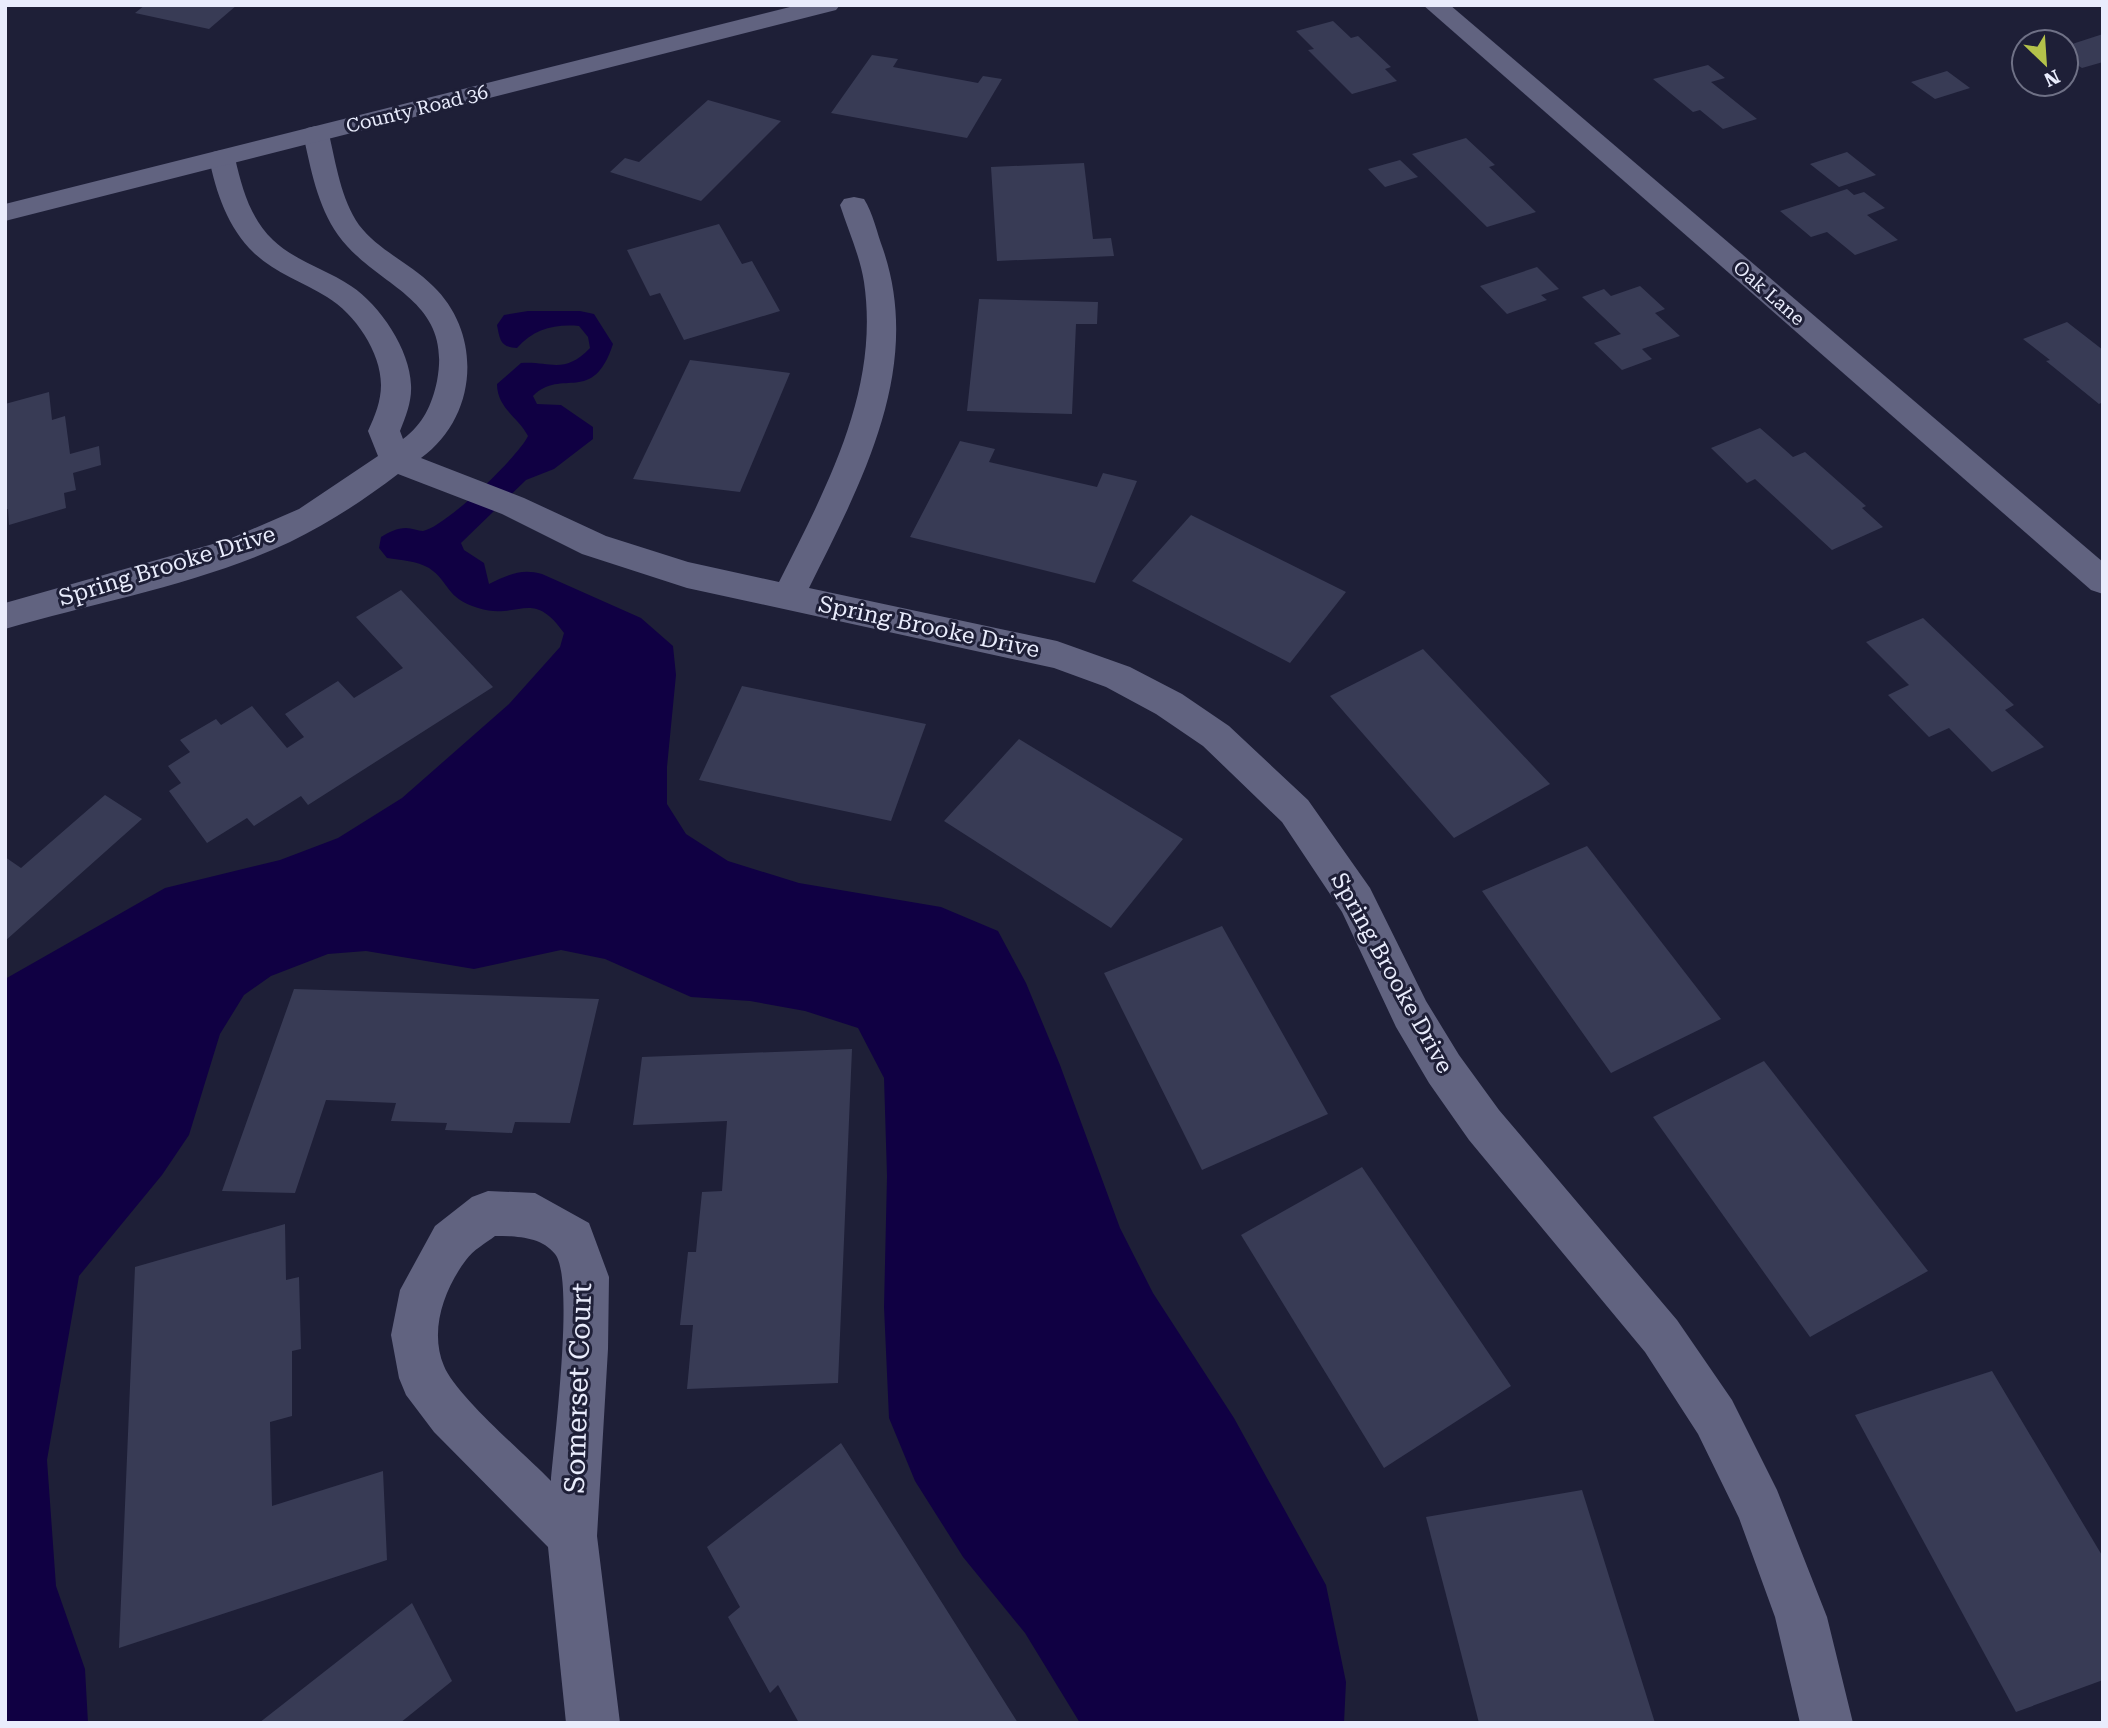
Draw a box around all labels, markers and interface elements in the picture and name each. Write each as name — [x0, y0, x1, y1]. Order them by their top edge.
north arrow — [2010, 28, 2080, 98]
text: N — [2040, 64, 2063, 92]
street label: County Road 36 — [344, 80, 490, 138]
street label: Oak Lane — [1729, 256, 1809, 330]
street label: Spring Brooke Drive — [55, 520, 279, 612]
street label: Spring Brooke Drive — [816, 590, 1042, 664]
street label: Spring Brooke Drive — [1326, 868, 1458, 1078]
street label: Somerset Court — [558, 1282, 598, 1494]

